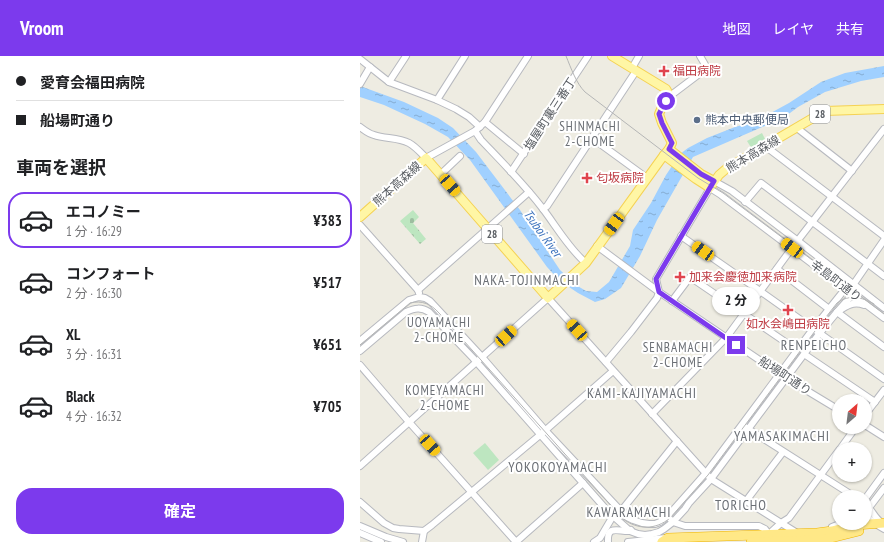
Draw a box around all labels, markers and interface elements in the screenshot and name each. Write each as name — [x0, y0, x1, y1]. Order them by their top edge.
text: Vroom — [20, 16, 64, 40]
text: 地図 — [722, 20, 750, 38]
text: レイヤ — [772, 20, 814, 38]
text: 共有 — [836, 20, 864, 38]
place label: 福田病院 — [673, 63, 721, 78]
marker: 福田病院 — [658, 65, 670, 77]
text: 愛育会福田病院 — [40, 73, 145, 92]
street label: 塩屋町裏三番丁 — [520, 74, 579, 153]
route start — [657, 92, 675, 110]
road number: 28 — [810, 105, 830, 123]
text: 船場町通り — [40, 111, 115, 130]
place label: 熊本中央郵便局 — [705, 112, 789, 127]
marker: 熊本中央郵便局 — [692, 115, 702, 125]
district label: SHINMACHI 2-CHOME — [559, 118, 621, 150]
street label: 熊本高森線 — [723, 132, 782, 175]
text: 車両を選択 — [16, 156, 106, 179]
street label: 熊本高森線 — [369, 158, 424, 209]
place label: 匂坂病院 — [596, 170, 644, 185]
car — [438, 172, 462, 198]
marker: 匂坂病院 — [581, 172, 593, 184]
icon: car — [18, 202, 54, 238]
text: エコノミー — [66, 202, 141, 221]
water label: Tsuboi River — [520, 206, 567, 262]
text: ¥383 — [313, 211, 342, 230]
car — [602, 211, 626, 237]
text: 1 分 · 16:29 — [66, 223, 122, 240]
road number: 28 — [482, 225, 502, 243]
car — [779, 236, 805, 260]
car — [690, 239, 716, 263]
street label: 辛島町通り — [808, 257, 865, 305]
icon: car — [18, 264, 54, 300]
text: コンフォート — [66, 264, 156, 283]
place label: 加来会慶徳加来病院 — [689, 269, 797, 284]
district label: NAKA-TOJINMACHI — [474, 271, 580, 289]
marker: 加来会慶徳加来病院 — [674, 271, 686, 283]
text: ¥517 — [313, 273, 342, 292]
text: 2 分 · 16:30 — [66, 285, 122, 302]
callout: 2 分 — [712, 287, 760, 315]
text: 2 分 — [725, 292, 747, 309]
marker: 如水会嶋田病院 — [782, 304, 794, 316]
district label: UOYAMACHI 2-CHOME — [407, 314, 471, 346]
place label: 如水会嶋田病院 — [746, 316, 830, 331]
car — [565, 317, 589, 343]
car — [493, 324, 519, 348]
text: XL — [66, 325, 80, 344]
icon: car — [18, 326, 54, 362]
text: ¥651 — [313, 335, 342, 354]
route end — [727, 336, 745, 354]
district label: RENPEICHO — [781, 336, 847, 354]
district label: SENBAMACHI 2-CHOME — [643, 339, 713, 371]
text: 3 分 · 16:31 — [66, 346, 122, 363]
street label: 船場町通り — [756, 353, 815, 398]
district label: KOMEYAMACHI 2-CHOME — [405, 382, 485, 414]
district label: KAMI-KAJIYAMACHI — [587, 384, 697, 402]
text: Black — [66, 387, 95, 406]
icon: car — [18, 388, 54, 424]
north arrow — [832, 394, 872, 434]
map controls — [832, 394, 872, 530]
text: ¥705 — [313, 397, 342, 416]
text: 4 分 · 16:32 — [66, 408, 122, 425]
district label: YAMASAKIMACHI — [734, 427, 830, 445]
car — [418, 432, 442, 458]
button: + — [832, 442, 872, 482]
district label: YOKOKOYAMACHI — [508, 458, 608, 476]
button: 確定 — [16, 488, 344, 534]
button: − — [832, 490, 872, 530]
district label: TORICHO — [715, 496, 767, 514]
district label: KAWARAMACHI — [587, 503, 671, 521]

